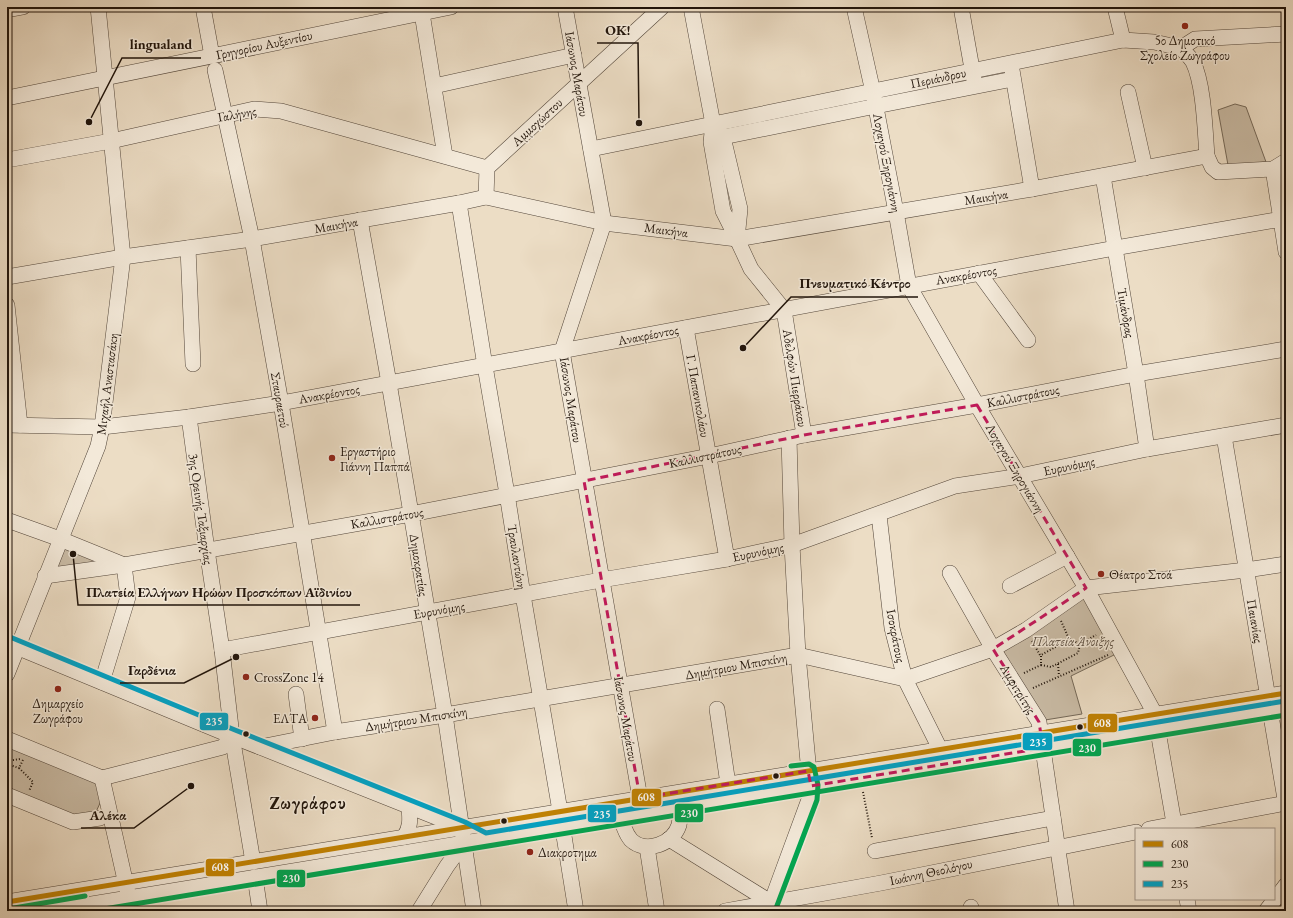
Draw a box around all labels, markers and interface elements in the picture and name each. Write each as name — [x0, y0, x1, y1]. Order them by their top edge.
callout: ΟΚ! — [597, 17, 638, 43]
text: ΟΚ! — [605, 21, 631, 39]
marker: 5ο Δημοτικό Σχολείο Ζωγράφου — [1180, 21, 1190, 31]
street label: Γρηγορίου Αυξεντίου — [214, 26, 314, 64]
street label: Ιάσωνος Μαράτου — [561, 30, 593, 118]
callout: lingualand — [122, 32, 201, 58]
place label: 5ο Δημοτικό Σχολείο Ζωγράφου — [1140, 32, 1230, 64]
text: lingualand — [130, 35, 193, 53]
street label: Περιάνδρου — [909, 64, 968, 92]
street label: Αμμοχώστου — [507, 94, 566, 151]
street label: Γαλήνης — [216, 102, 258, 126]
street label: Λοχαγού Ξηρογιάννη — [869, 111, 905, 214]
street label: Μαικήνα — [963, 185, 1009, 209]
street label: Μαικήνα — [313, 213, 359, 237]
street label: Μαικήνα — [643, 219, 689, 241]
street label: Ανακρέοντος — [933, 261, 998, 289]
callout: Πνευματικό Κέντρο — [791, 271, 918, 297]
text: Πνευματικό Κέντρο — [799, 274, 911, 292]
street label: Τιμάνδρας — [1113, 287, 1139, 340]
street label: Ανακρέοντος — [615, 321, 680, 349]
street label: Αδελφών Πιερράκου — [779, 327, 811, 429]
street label: Μιχαήλ Αναστασάκη — [92, 332, 122, 436]
street label: Γ. Παπανικολάου — [682, 353, 714, 439]
street label: Ιάσωνος Μαράτου — [556, 356, 586, 444]
street label: Σταυραετού — [267, 371, 293, 430]
street label: Ανακρέοντος — [296, 380, 361, 408]
street label: Καλλιστράτους — [985, 381, 1061, 411]
street label: Λοχαγού Ξηρογιάννη — [981, 420, 1048, 516]
street label: Καλλιστράτους — [667, 440, 743, 472]
place label: Εργαστήριο Γιάννη Παππά — [340, 443, 410, 475]
street label: 3ης Ορεινής Ταξιαρχίας — [185, 452, 217, 566]
street label: Ευρυνόμης — [1042, 452, 1097, 480]
marker: Εργαστήριο Γιάννη Παππά — [327, 453, 337, 463]
street label: Καλλιστράτους — [349, 503, 425, 533]
street label: Τραυλαντώνη — [503, 523, 531, 591]
street label: Δημοκρατίας — [406, 532, 432, 598]
street label: Ευρυνόμης — [731, 538, 786, 566]
place label: Θέατρο Στοά — [1109, 566, 1172, 583]
marker: Θέατρο Στοά — [1096, 569, 1106, 579]
callout: Πλατεία Ελλήνων Ηρώων Προσκόπων Αϊδινίου — [78, 579, 360, 605]
text: Πλατεία Ελλήνων Ηρώων Προσκόπων Αϊδινίου — [86, 583, 352, 601]
street label: Ευρυνόμης — [412, 597, 467, 623]
street label: Παιανίας — [1243, 598, 1267, 645]
street label: Ισοκράτους — [883, 608, 910, 665]
park label: Πλατεία Άνοιξης — [1031, 633, 1115, 650]
street label: Δημήτριου Μπισκίνη — [684, 649, 788, 683]
callout: Γαρδένια — [120, 657, 184, 683]
street label: Αμφιτρίτης — [995, 660, 1040, 718]
text: Γαρδένια — [128, 661, 177, 679]
place label: CrossZone 14 — [254, 669, 324, 686]
marker: CrossZone 14 — [241, 672, 251, 682]
street label: Ιάσωνος Μαράτου — [610, 675, 642, 763]
marker: Δημαρχείο Ζωγράφου — [53, 684, 63, 694]
place label: Δημαρχείο Ζωγράφου — [32, 695, 84, 727]
street label: Δημήτριου Μπισκίνη — [364, 703, 468, 735]
place label: ΕΛΤΑ — [273, 710, 308, 727]
line badge: 235 — [199, 712, 229, 731]
marker: ΕΛΤΑ — [310, 713, 320, 723]
line badge: 608 — [1087, 713, 1118, 733]
text: 235 — [205, 714, 223, 728]
text: 608 — [1093, 716, 1111, 730]
unlabelled marker — [1075, 722, 1085, 732]
unlabelled marker — [241, 729, 251, 739]
line badge: 235 — [1022, 732, 1053, 751]
text: 235 — [1029, 735, 1047, 749]
line badge: 230 — [1072, 738, 1102, 757]
text: 230 — [1078, 741, 1096, 755]
unlabelled marker — [771, 771, 781, 781]
line badge: 608 — [631, 788, 662, 807]
text: 608 — [637, 790, 655, 804]
district label: Ζωγράφου — [269, 792, 347, 814]
callout: Αλέκα — [81, 802, 134, 828]
line badge: 230 — [674, 803, 704, 823]
line badge: 235 — [587, 804, 617, 823]
text: Αλέκα — [89, 806, 127, 824]
text: 230 — [680, 806, 698, 820]
text: 235 — [593, 807, 611, 821]
unlabelled marker — [499, 816, 509, 826]
legend — [1135, 828, 1275, 900]
text: 608 — [1171, 836, 1189, 852]
place label: Διακροτημα — [538, 844, 597, 861]
marker: Διακροτημα — [525, 847, 535, 857]
street label: Ιωάννη Θεολόγου — [888, 855, 974, 889]
text: 230 — [1171, 856, 1189, 872]
line badge: 608 — [205, 858, 235, 877]
text: 608 — [211, 860, 229, 874]
line badge: 230 — [276, 869, 306, 888]
text: 230 — [282, 871, 300, 885]
text: 235 — [1171, 876, 1189, 892]

